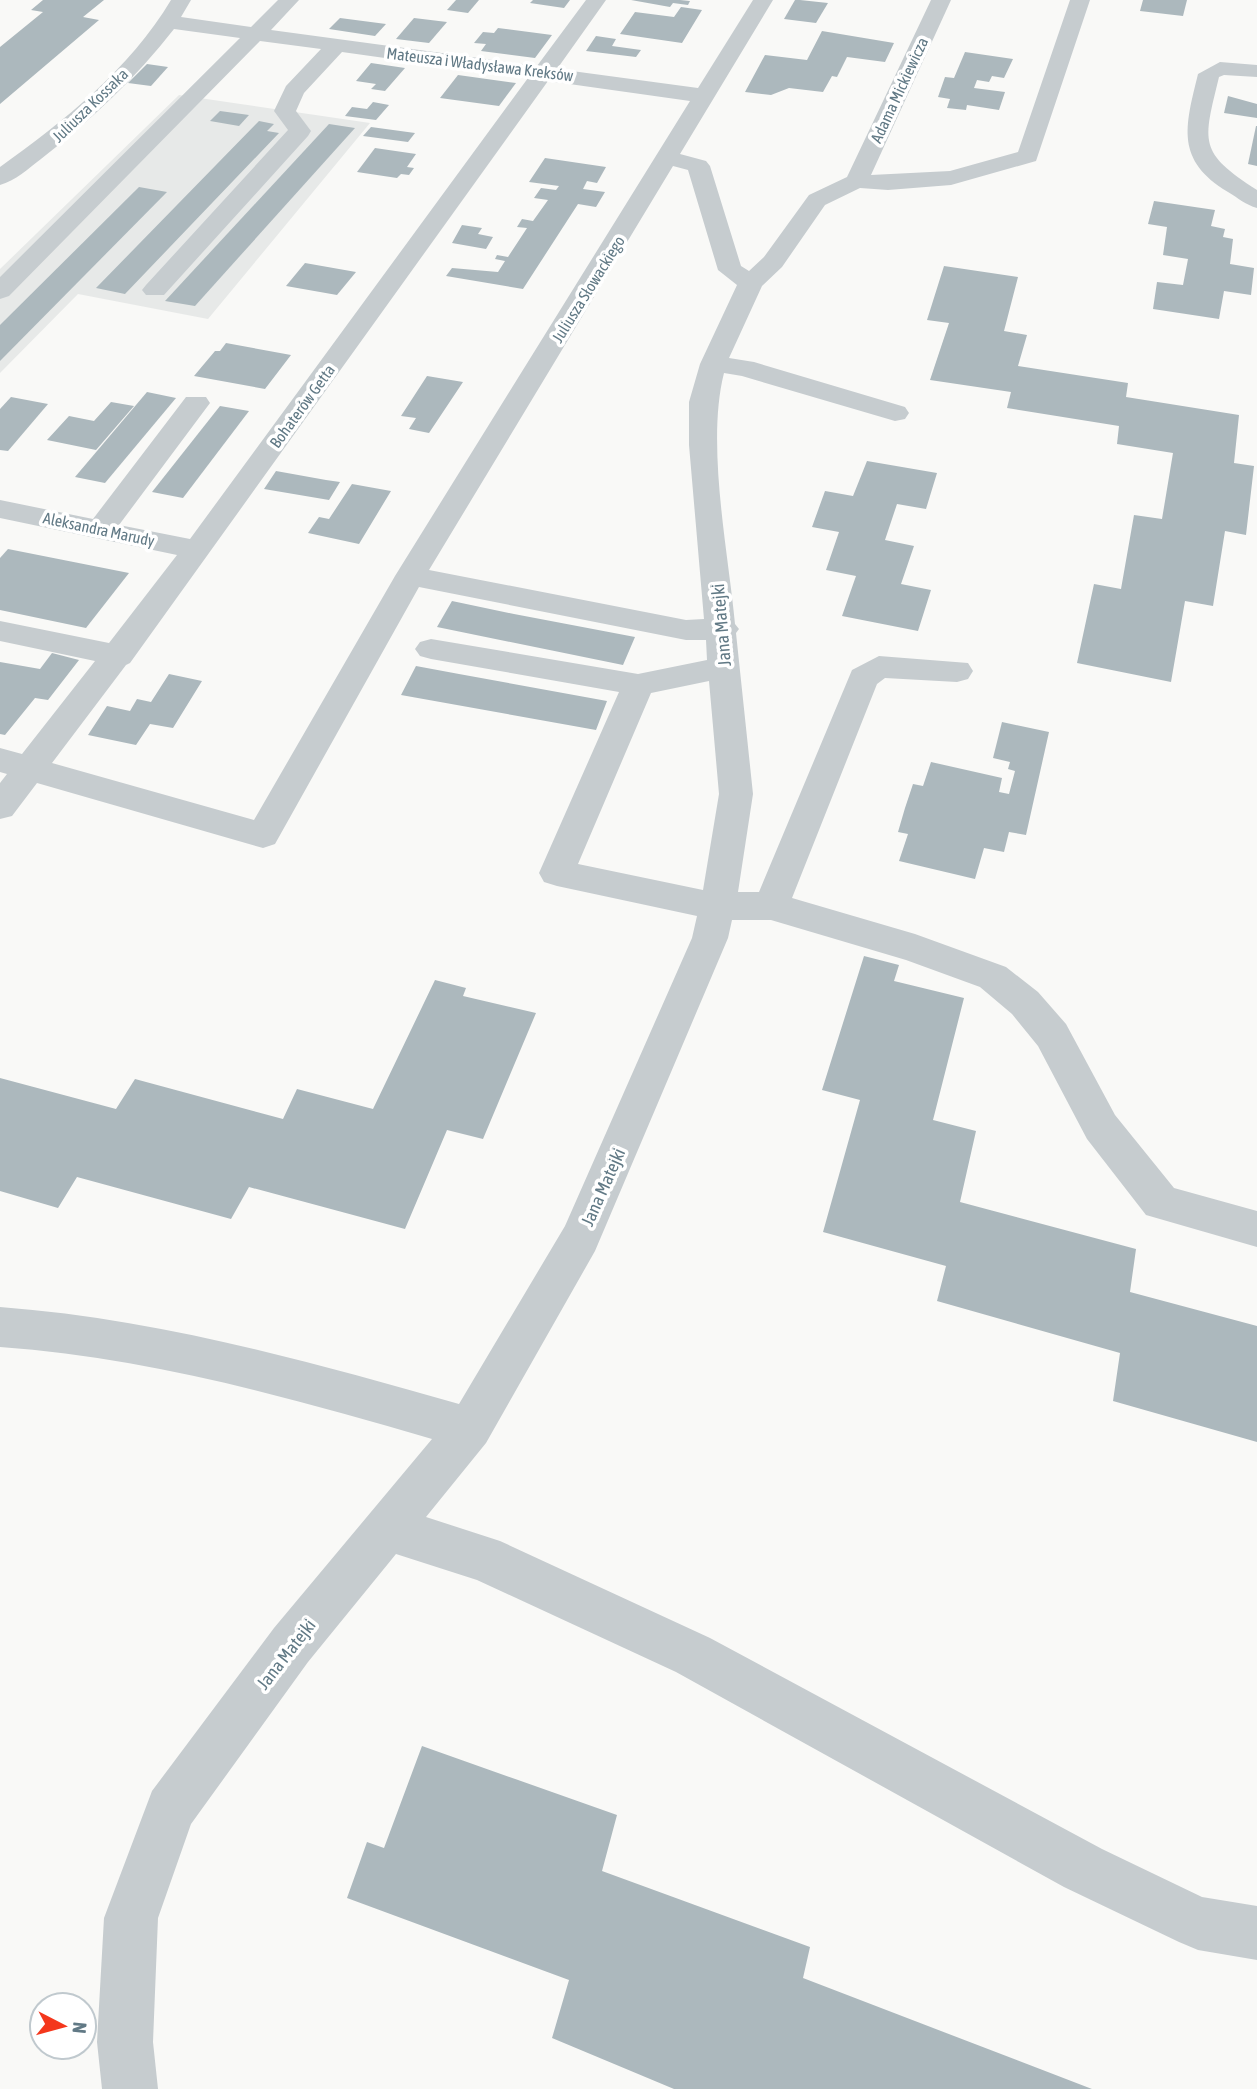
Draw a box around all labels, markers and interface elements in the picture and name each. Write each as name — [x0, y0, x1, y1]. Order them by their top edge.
street label: Adama Mickiewicza — [867, 35, 931, 145]
street label: Mateusza i Władysława Kreksów — [386, 44, 575, 85]
street label: Juliusza Kossaka — [49, 65, 131, 145]
street label: Juliusza Słowackiego — [548, 232, 629, 346]
street label: Bohaterów Getta — [266, 361, 338, 451]
street label: Aleksandra Marudy — [41, 508, 157, 551]
street label: Jana Matejki — [707, 583, 735, 667]
street label: Jana Matejki — [577, 1145, 629, 1229]
street label: Jana Matejki — [252, 1615, 320, 1693]
north arrow — [28, 1991, 98, 2061]
text: N — [68, 2021, 91, 2035]

